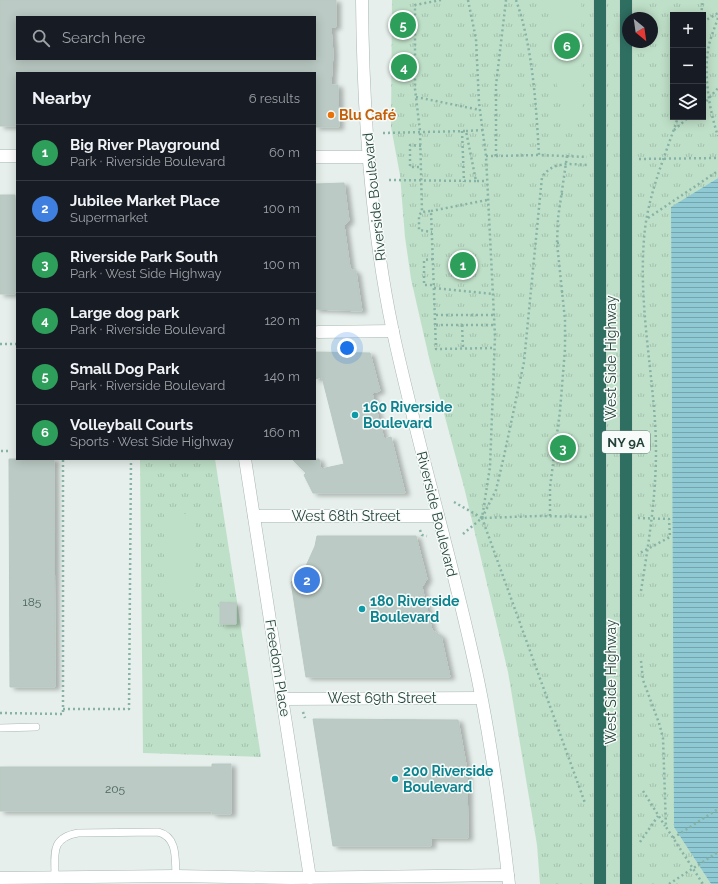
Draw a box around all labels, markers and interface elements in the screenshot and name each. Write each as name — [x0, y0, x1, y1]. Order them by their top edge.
pin: 5 — [390, 10, 416, 40]
north arrow — [622, 12, 658, 48]
map controls — [670, 12, 706, 120]
button: + — [670, 12, 706, 48]
search box — [16, 16, 316, 60]
icon: search — [30, 27, 52, 49]
text: Search here — [62, 29, 145, 47]
pin: 6 — [554, 31, 580, 61]
button: − — [670, 48, 706, 84]
pin: 4 — [391, 52, 417, 82]
button: layers — [670, 84, 706, 120]
text: Nearby — [32, 88, 91, 108]
text: 6 results — [249, 91, 300, 106]
place label: Blu Café — [339, 107, 397, 123]
marker: Blu Café — [326, 110, 336, 120]
street label: Riverside Boulevard — [359, 132, 389, 262]
text: Big River Playground — [70, 136, 220, 154]
text: 1 — [42, 145, 48, 160]
text: 60 m — [269, 145, 300, 160]
text: Park · Riverside Boulevard — [70, 154, 225, 169]
text: Jubilee Market Place — [70, 192, 220, 210]
text: 2 — [41, 201, 49, 216]
text: 100 m — [263, 201, 300, 216]
text: Supermarket — [70, 210, 148, 225]
text: Riverside Park South — [70, 248, 218, 266]
pin: 1 — [450, 250, 476, 280]
text: 3 — [41, 257, 49, 272]
text: 100 m — [263, 257, 300, 272]
text: Park · West Side Highway — [70, 266, 221, 281]
street label: West Side Highway — [603, 295, 619, 421]
text: Large dog park — [70, 304, 179, 322]
text: 4 — [41, 313, 49, 328]
text: 120 m — [264, 313, 300, 328]
text: Park · Riverside Boulevard — [70, 322, 225, 337]
your location — [337, 338, 357, 358]
text: Small Dog Park — [70, 360, 179, 378]
text: 5 — [41, 369, 49, 384]
text: 140 m — [264, 369, 300, 384]
text: Park · Riverside Boulevard — [70, 378, 225, 393]
place label: 160 Riverside Boulevard — [363, 399, 453, 431]
marker: 160 Riverside Boulevard — [350, 410, 360, 420]
text: Volleyball Courts — [70, 416, 193, 434]
text: 6 — [41, 425, 49, 440]
text: 160 m — [263, 425, 300, 440]
road number: NY 9A — [602, 431, 650, 453]
pin: 3 — [550, 433, 576, 463]
text: Sports · West Side Highway — [70, 434, 234, 449]
street label: Riverside Boulevard — [414, 450, 460, 578]
street label: West 68th Street — [292, 508, 401, 524]
pin: 2 — [294, 565, 320, 595]
place label: 180 Riverside Boulevard — [370, 593, 460, 625]
house number: 185 — [23, 595, 42, 609]
marker: 180 Riverside Boulevard — [357, 604, 367, 614]
street label: Freedom Place — [262, 618, 294, 718]
street label: West Side Highway — [603, 619, 619, 745]
street label: West 69th Street — [328, 690, 437, 706]
place label: 200 Riverside Boulevard — [403, 763, 494, 795]
marker: 200 Riverside Boulevard — [390, 774, 400, 784]
house number: 205 — [105, 782, 126, 796]

